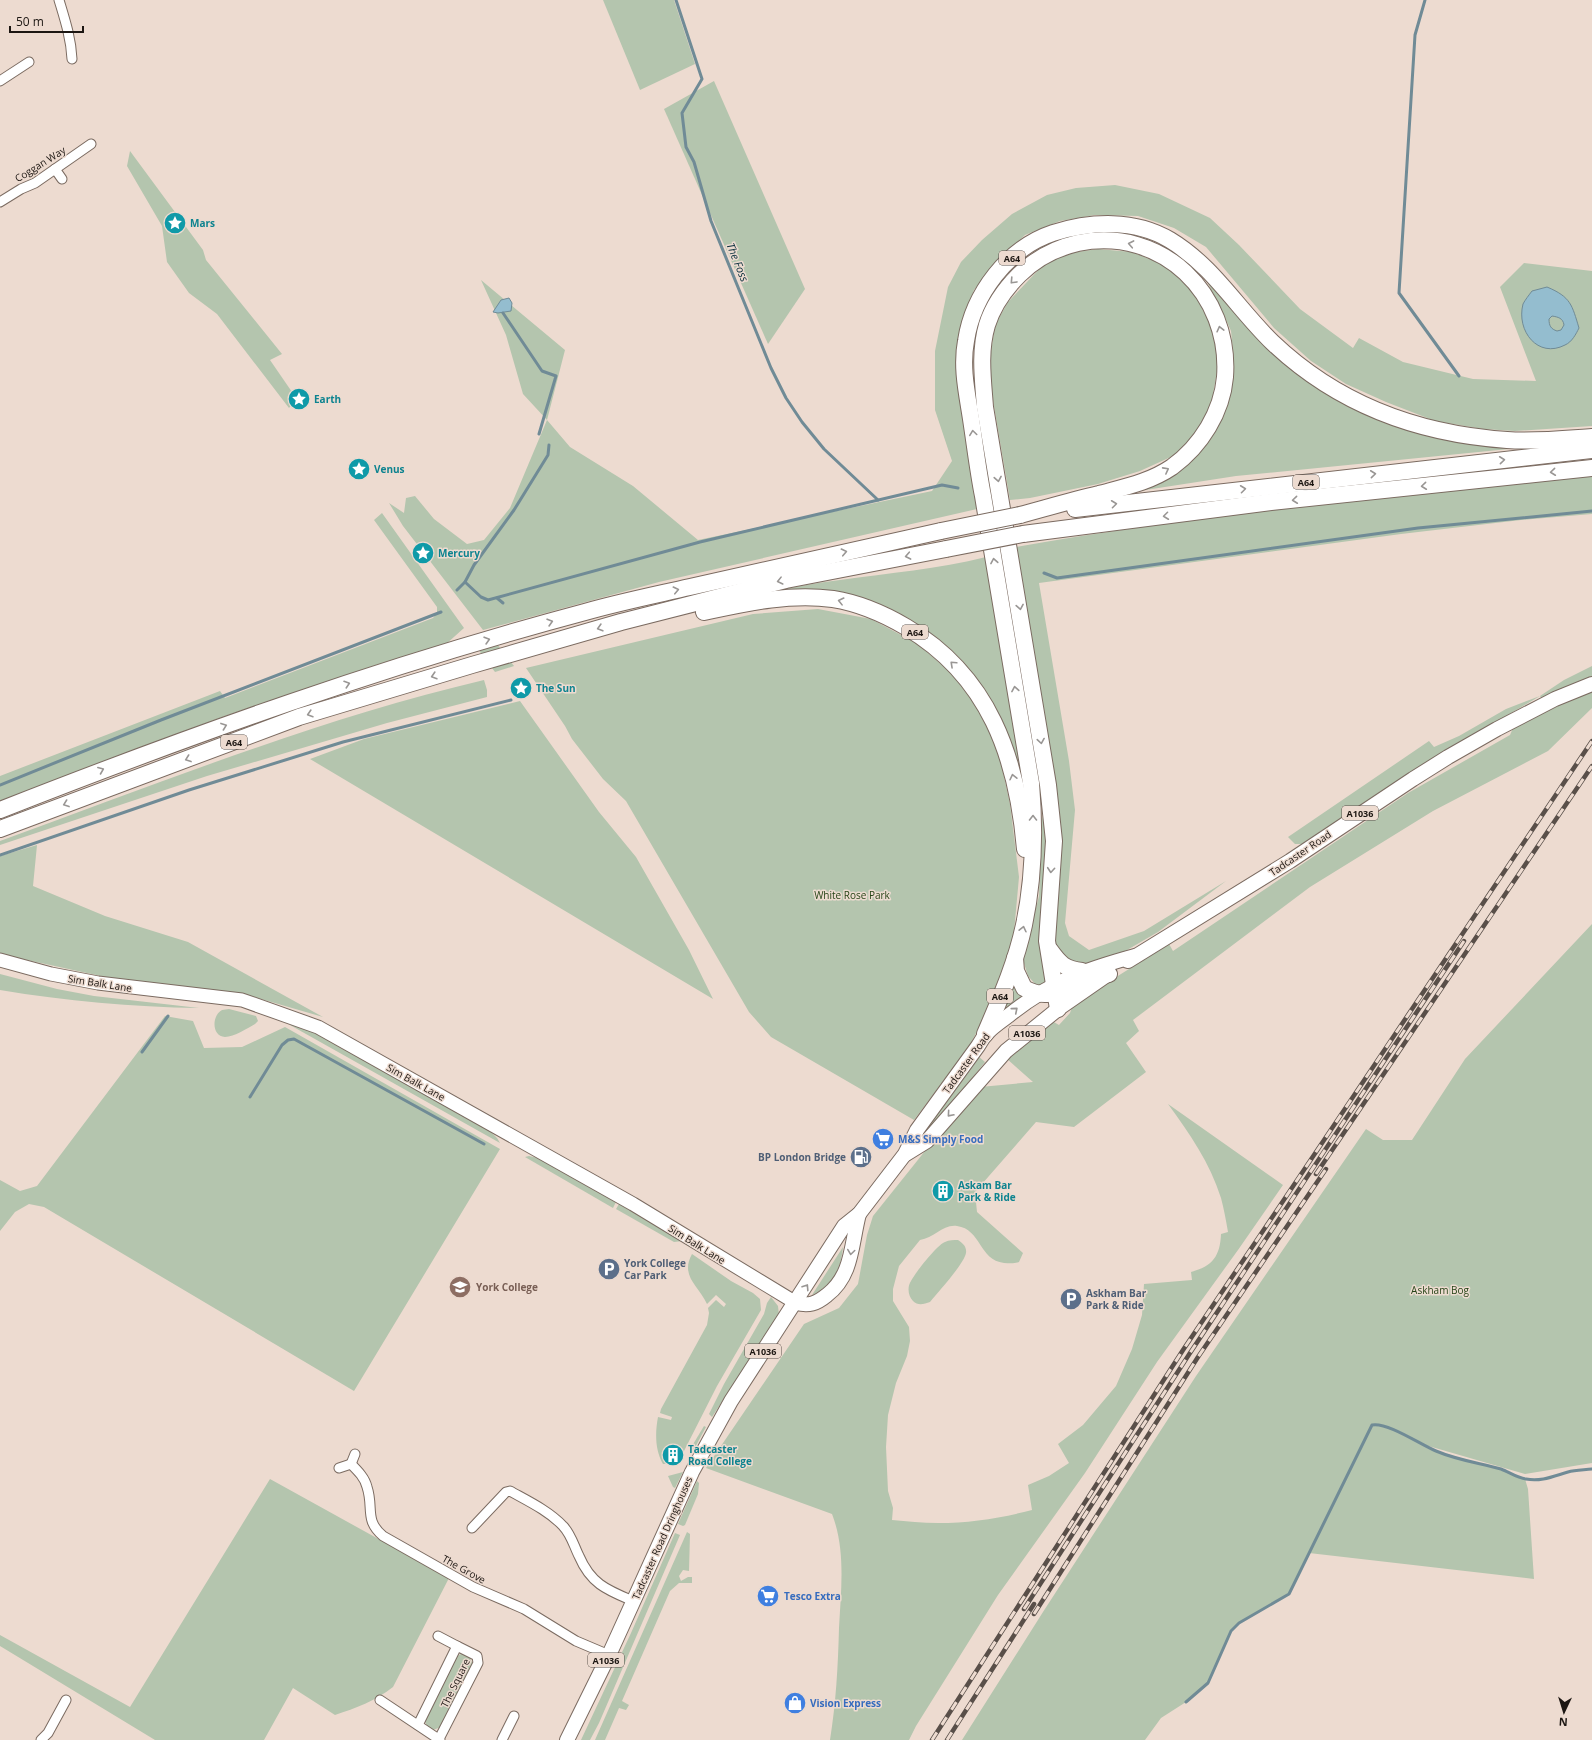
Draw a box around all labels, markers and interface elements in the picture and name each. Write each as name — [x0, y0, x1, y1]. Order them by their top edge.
scale bar — [10, 8, 83, 34]
text: 50 m — [16, 13, 44, 30]
street label: Coggan Way — [12, 142, 69, 185]
place icon: Mars — [162, 210, 188, 236]
place label: Mars — [190, 216, 215, 230]
water label: The Foss — [723, 240, 753, 284]
one-way arrow — [1128, 240, 1134, 248]
road number: A64 — [999, 251, 1025, 265]
one-way arrow — [1010, 276, 1018, 284]
one-way arrow — [1217, 326, 1225, 332]
place icon: Earth — [286, 386, 312, 412]
place label: Earth — [314, 392, 341, 406]
one-way arrow — [969, 430, 978, 436]
place icon: Venus — [346, 456, 372, 482]
one-way arrow — [1499, 456, 1505, 465]
place label: Venus — [374, 462, 405, 476]
one-way arrow — [1162, 467, 1170, 474]
one-way arrow — [1550, 468, 1556, 477]
one-way arrow — [1369, 470, 1376, 479]
road number: A64 — [1293, 475, 1319, 489]
one-way arrow — [993, 476, 1001, 482]
one-way arrow — [1421, 481, 1427, 490]
one-way arrow — [1240, 485, 1246, 494]
one-way arrow — [1292, 495, 1298, 504]
one-way arrow — [1111, 500, 1117, 509]
one-way arrow — [1163, 511, 1169, 520]
place icon: Mercury — [410, 540, 436, 566]
place label: Mercury — [438, 546, 480, 560]
one-way arrow — [840, 548, 847, 556]
one-way arrow — [905, 552, 911, 560]
one-way arrow — [990, 558, 999, 564]
one-way arrow — [777, 577, 784, 585]
one-way arrow — [673, 587, 680, 595]
one-way arrow — [838, 598, 845, 606]
one-way arrow — [1015, 604, 1023, 611]
one-way arrow — [547, 618, 554, 627]
one-way arrow — [597, 623, 604, 632]
road number: A64 — [902, 625, 928, 639]
one-way arrow — [484, 636, 491, 645]
one-way arrow — [950, 661, 958, 668]
one-way arrow — [431, 671, 438, 680]
place icon: The Sun — [508, 675, 534, 701]
one-way arrow — [343, 680, 350, 689]
place label: The Sun — [536, 681, 576, 695]
one-way arrow — [1011, 686, 1020, 692]
one-way arrow — [307, 709, 314, 718]
one-way arrow — [220, 723, 227, 731]
road number: A64 — [221, 735, 247, 749]
one-way arrow — [1036, 738, 1045, 744]
one-way arrow — [184, 754, 191, 762]
one-way arrow — [98, 767, 105, 775]
one-way arrow — [1009, 774, 1017, 780]
one-way arrow — [63, 800, 70, 808]
road number: A1036 — [1342, 806, 1378, 820]
one-way arrow — [1029, 815, 1037, 821]
street label: Tadcaster Road — [1266, 827, 1334, 879]
one-way arrow — [1047, 867, 1056, 873]
park label: White Rose Park — [814, 888, 891, 902]
one-way arrow — [1018, 926, 1027, 933]
street label: Sim Balk Lane — [67, 971, 133, 995]
road number: A64 — [987, 989, 1013, 1003]
one-way arrow — [1010, 1007, 1018, 1014]
road number: A1036 — [1009, 1026, 1045, 1040]
street label: Tadcaster Road — [939, 1030, 993, 1096]
street label: Sim Balk Lane — [384, 1060, 448, 1104]
one-way arrow — [947, 1109, 954, 1116]
supermarket icon: M&S Simply Food — [870, 1126, 896, 1152]
place label: M&S Simply Food — [898, 1132, 983, 1146]
fuel station icon: BP London Bridge — [848, 1144, 874, 1170]
place label: BP London Bridge — [758, 1150, 846, 1164]
building icon: Askam Bar Park & Ride — [930, 1178, 956, 1204]
place label: Askam Bar Park & Ride — [958, 1178, 1016, 1204]
street label: Sim Balk Lane — [666, 1221, 729, 1267]
one-way arrow — [847, 1249, 856, 1256]
parking icon: York College Car Park — [596, 1256, 622, 1282]
place label: York College Car Park — [624, 1256, 686, 1282]
school or university icon: York College — [447, 1274, 473, 1300]
place label: York College — [476, 1280, 538, 1294]
park label: Askham Bog — [1411, 1283, 1469, 1297]
one-way arrow — [801, 1284, 809, 1291]
parking icon: Askham Bar Park & Ride — [1058, 1286, 1084, 1312]
place label: Askham Bar Park & Ride — [1086, 1286, 1147, 1312]
road number: A1036 — [745, 1344, 781, 1358]
building icon: Tadcaster Road College — [660, 1442, 686, 1468]
place label: Tadcaster Road College — [688, 1442, 752, 1468]
street label: Tadcaster Road Dringhouses — [628, 1474, 696, 1602]
street label: The Grove — [440, 1551, 489, 1587]
supermarket icon: Tesco Extra — [755, 1583, 781, 1609]
place label: Tesco Extra — [784, 1589, 841, 1603]
road number: A1036 — [588, 1653, 624, 1667]
street label: The Square — [437, 1656, 473, 1710]
shop icon: Vision Express — [782, 1690, 808, 1716]
north arrow — [1544, 1692, 1584, 1732]
place label: Vision Express — [810, 1696, 881, 1710]
text: N — [1558, 1715, 1568, 1730]

